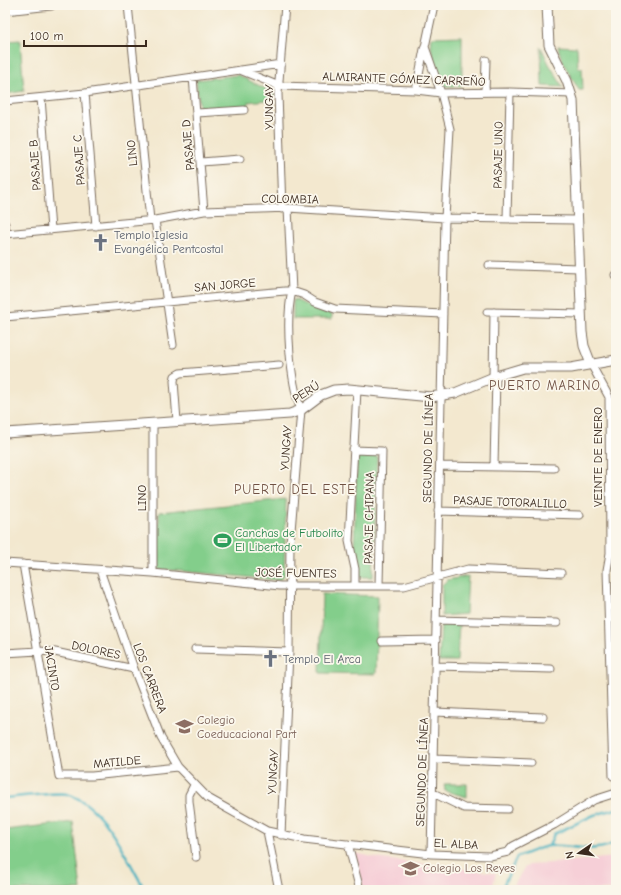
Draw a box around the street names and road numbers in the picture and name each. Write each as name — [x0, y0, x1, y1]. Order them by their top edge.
street label: ALMIRANTE GÓMEZ CARREÑO — [322, 69, 486, 89]
street label: YUNGAY — [262, 83, 276, 130]
street label: PASAJE D — [179, 119, 197, 171]
street label: PASAJE UNO — [490, 121, 506, 189]
street label: PASAJE C — [70, 134, 88, 186]
street label: PASAJE B — [26, 139, 44, 191]
street label: LINO — [124, 139, 140, 167]
street label: COLOMBIA — [261, 191, 319, 207]
street label: SAN JORGE — [194, 275, 256, 295]
street label: PERÚ — [290, 378, 322, 406]
street label: SEGUNDO DE LÍNEA — [420, 393, 436, 503]
street label: VEINTE DE ENERO — [591, 407, 605, 507]
street label: YUNGAY — [277, 424, 295, 471]
street label: PASAJE CHIPANA — [361, 472, 377, 564]
street label: LINO — [135, 485, 149, 511]
street label: PASAJE TOTORALILLO — [453, 493, 567, 511]
street label: JOSÉ FUENTES — [255, 565, 337, 581]
street label: DOLORES — [70, 638, 122, 662]
street label: LOS CARRERA — [130, 641, 170, 715]
street label: JACINTO — [42, 644, 63, 692]
street label: SEGUNDO DE LÍNEA — [413, 717, 431, 827]
street label: YUNGAY — [265, 748, 281, 795]
street label: MATILDE — [93, 753, 141, 771]
street label: EL ALBA — [433, 836, 479, 852]

